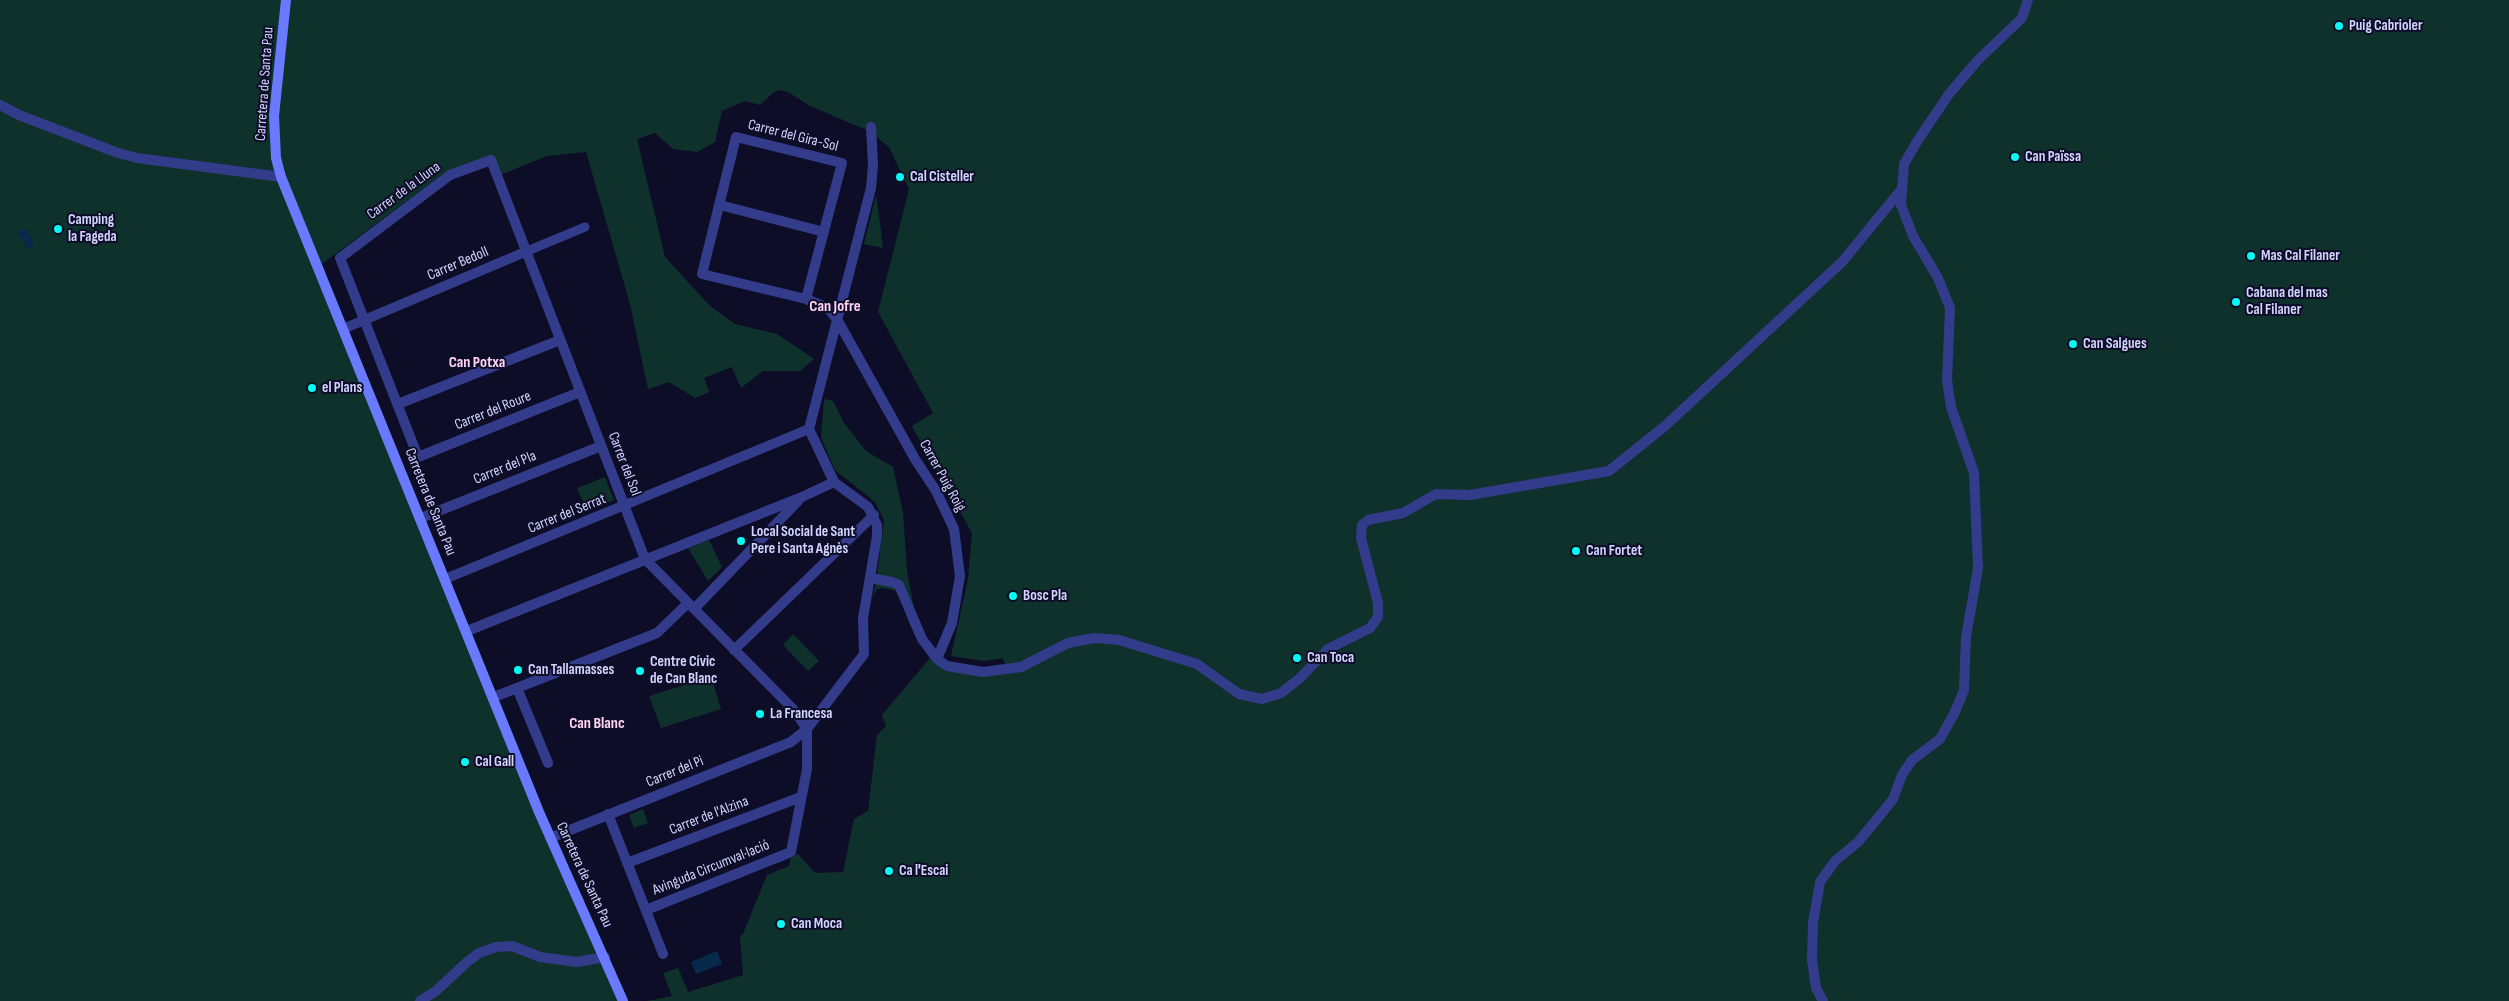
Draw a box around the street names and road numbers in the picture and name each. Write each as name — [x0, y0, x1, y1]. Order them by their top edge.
street label: Carretera de Santa Pau — [252, 26, 278, 142]
street label: Carrer del Gira-Sol — [746, 116, 840, 156]
street label: Carrer de la Lluna — [364, 158, 444, 224]
street label: Carrer Bedoll — [425, 243, 491, 285]
street label: Carrer del Roure — [452, 388, 534, 434]
street label: Carrer del Sol — [604, 430, 644, 498]
street label: Carrer Puig Roig — [915, 437, 969, 515]
street label: Carretera de Santa Pau — [400, 446, 460, 558]
street label: Carrer del Pla — [471, 447, 539, 489]
street label: Carrer del Serrat — [525, 490, 609, 538]
street label: Carrer del Pi — [644, 752, 706, 792]
street label: Carrer de l'Alzina — [667, 793, 751, 839]
street label: Carretera de Santa Pau — [552, 819, 616, 931]
street label: Avinguda Circumval·lació — [650, 836, 772, 900]

